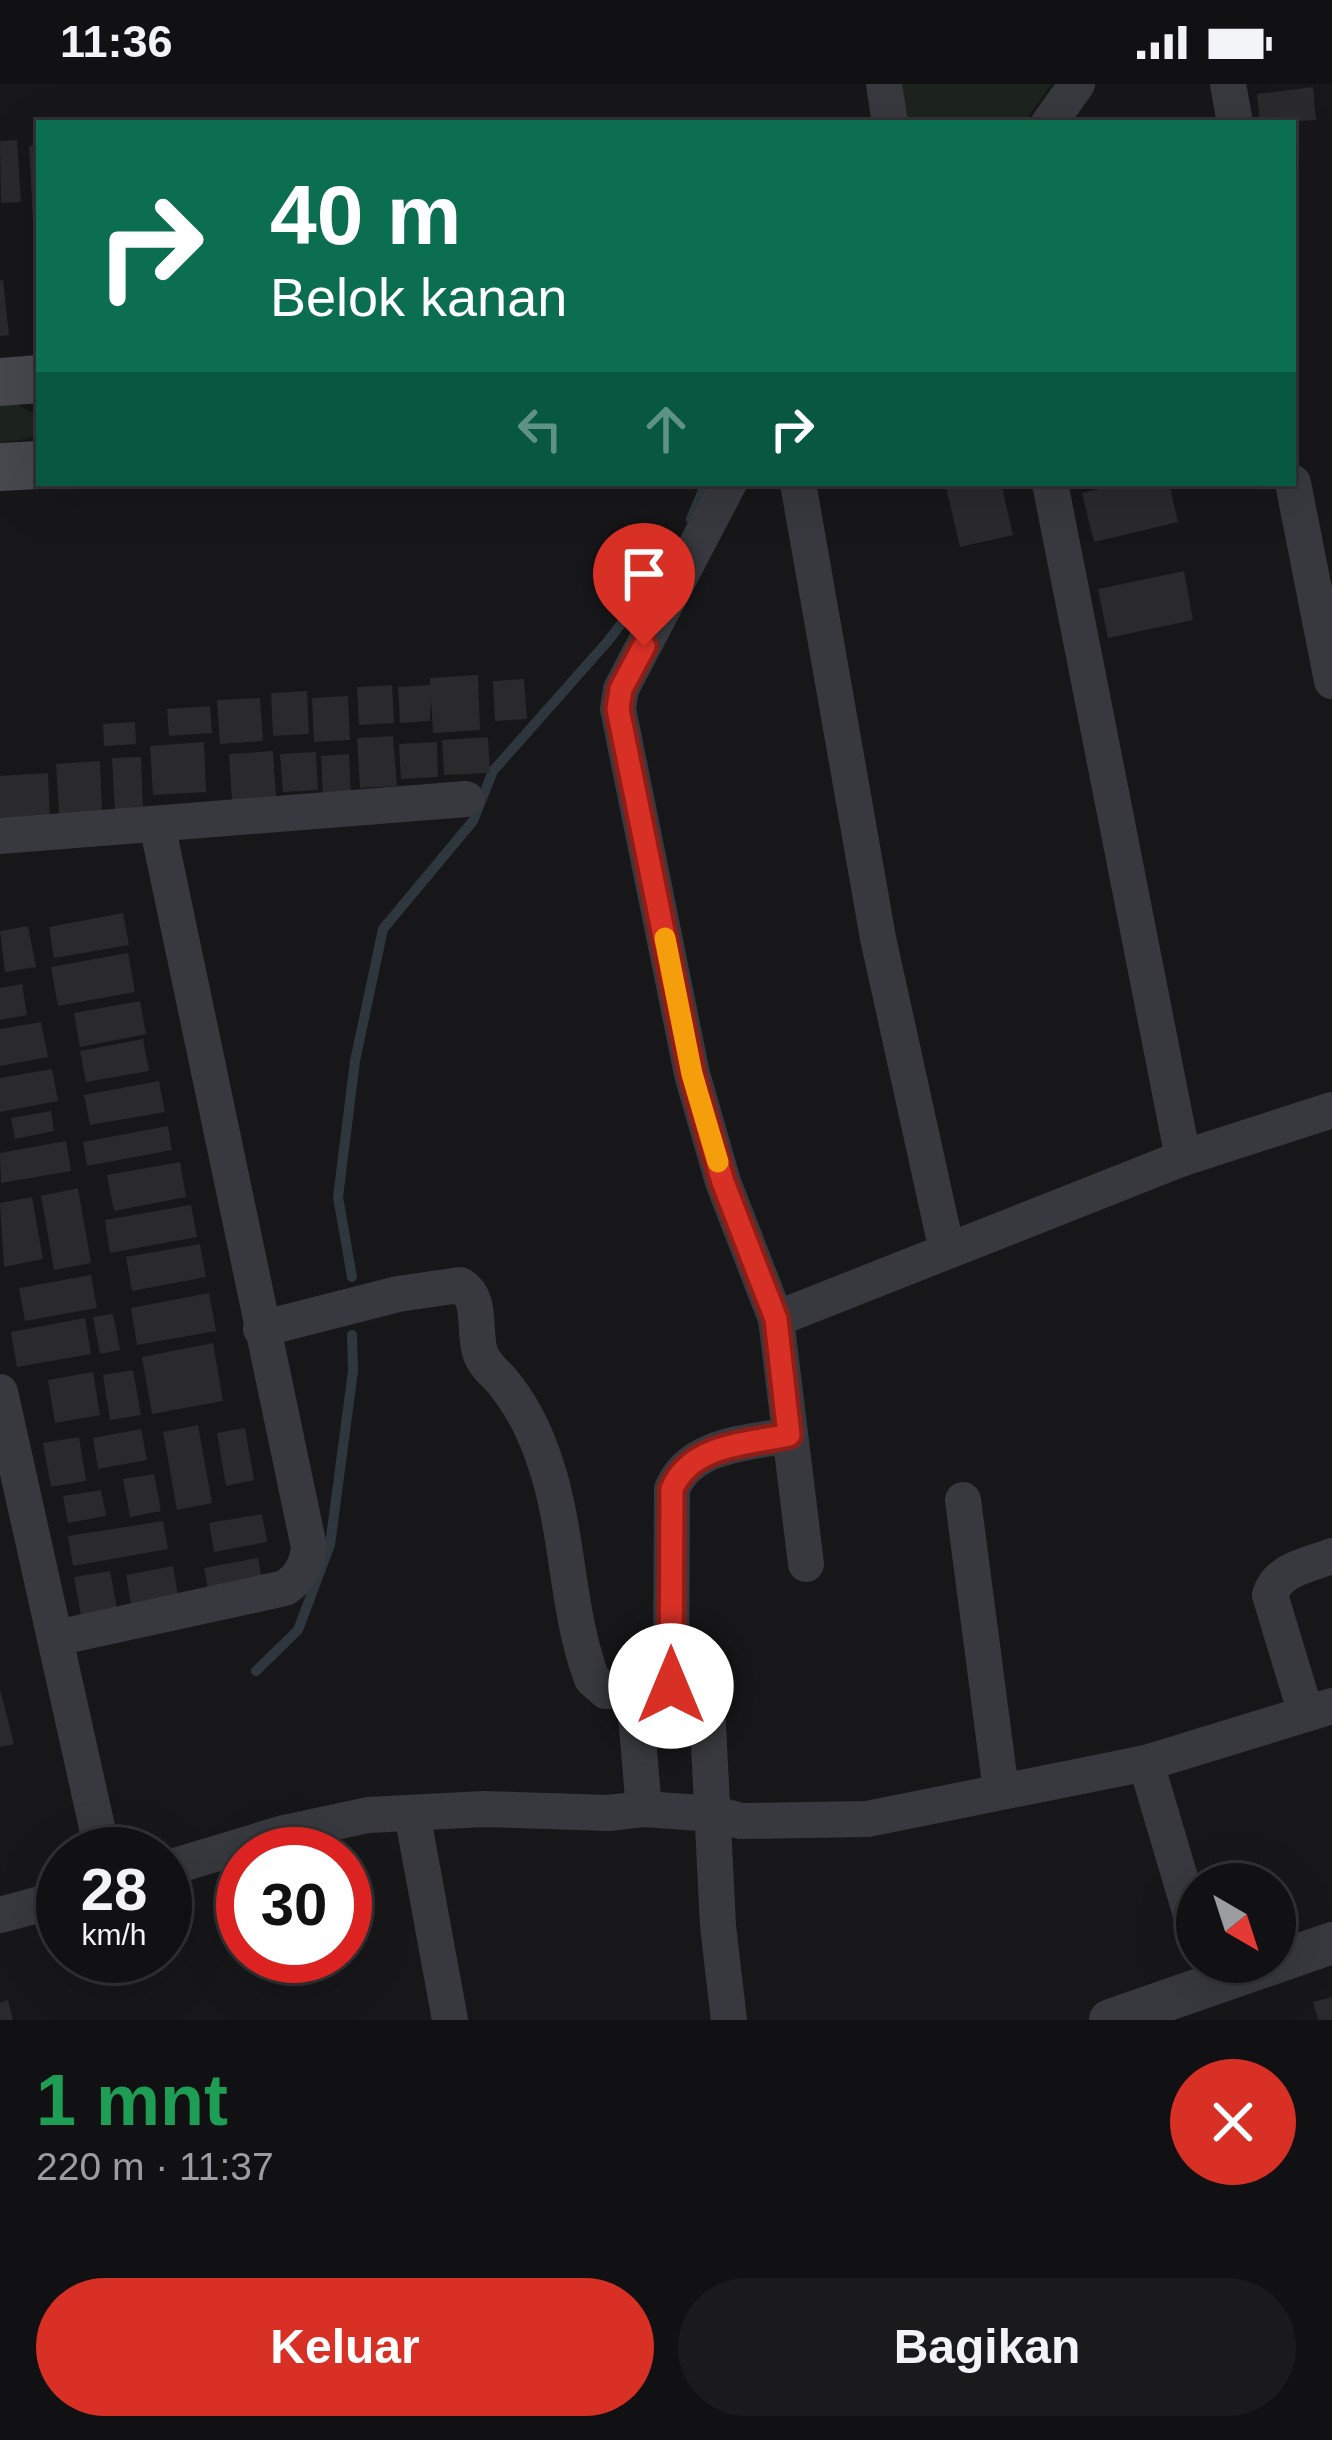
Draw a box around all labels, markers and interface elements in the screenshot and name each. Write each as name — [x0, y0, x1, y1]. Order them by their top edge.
text: 11:36 — [60, 16, 173, 67]
icon: right — [72, 168, 228, 324]
text: 40 m — [270, 168, 461, 262]
text: Belok kanan — [270, 267, 567, 327]
icon: left — [507, 396, 573, 462]
icon: ahead — [633, 396, 699, 462]
icon: right — [759, 396, 825, 462]
pin — [593, 523, 695, 646]
icon: arrive — [611, 541, 677, 607]
position arrow — [608, 1623, 734, 1749]
speed limit sign: 30 — [216, 1827, 372, 1983]
text: 28 — [81, 1856, 147, 1923]
north arrow — [1176, 1863, 1296, 1983]
map controls — [1176, 1863, 1296, 1983]
text: km/h — [81, 1918, 147, 1951]
button: close — [1170, 2059, 1296, 2185]
text: 1 mnt — [36, 2060, 228, 2140]
text: 220 m · 11:37 — [36, 2145, 274, 2188]
button: Keluar — [36, 2278, 654, 2416]
button: Bagikan — [678, 2278, 1296, 2416]

